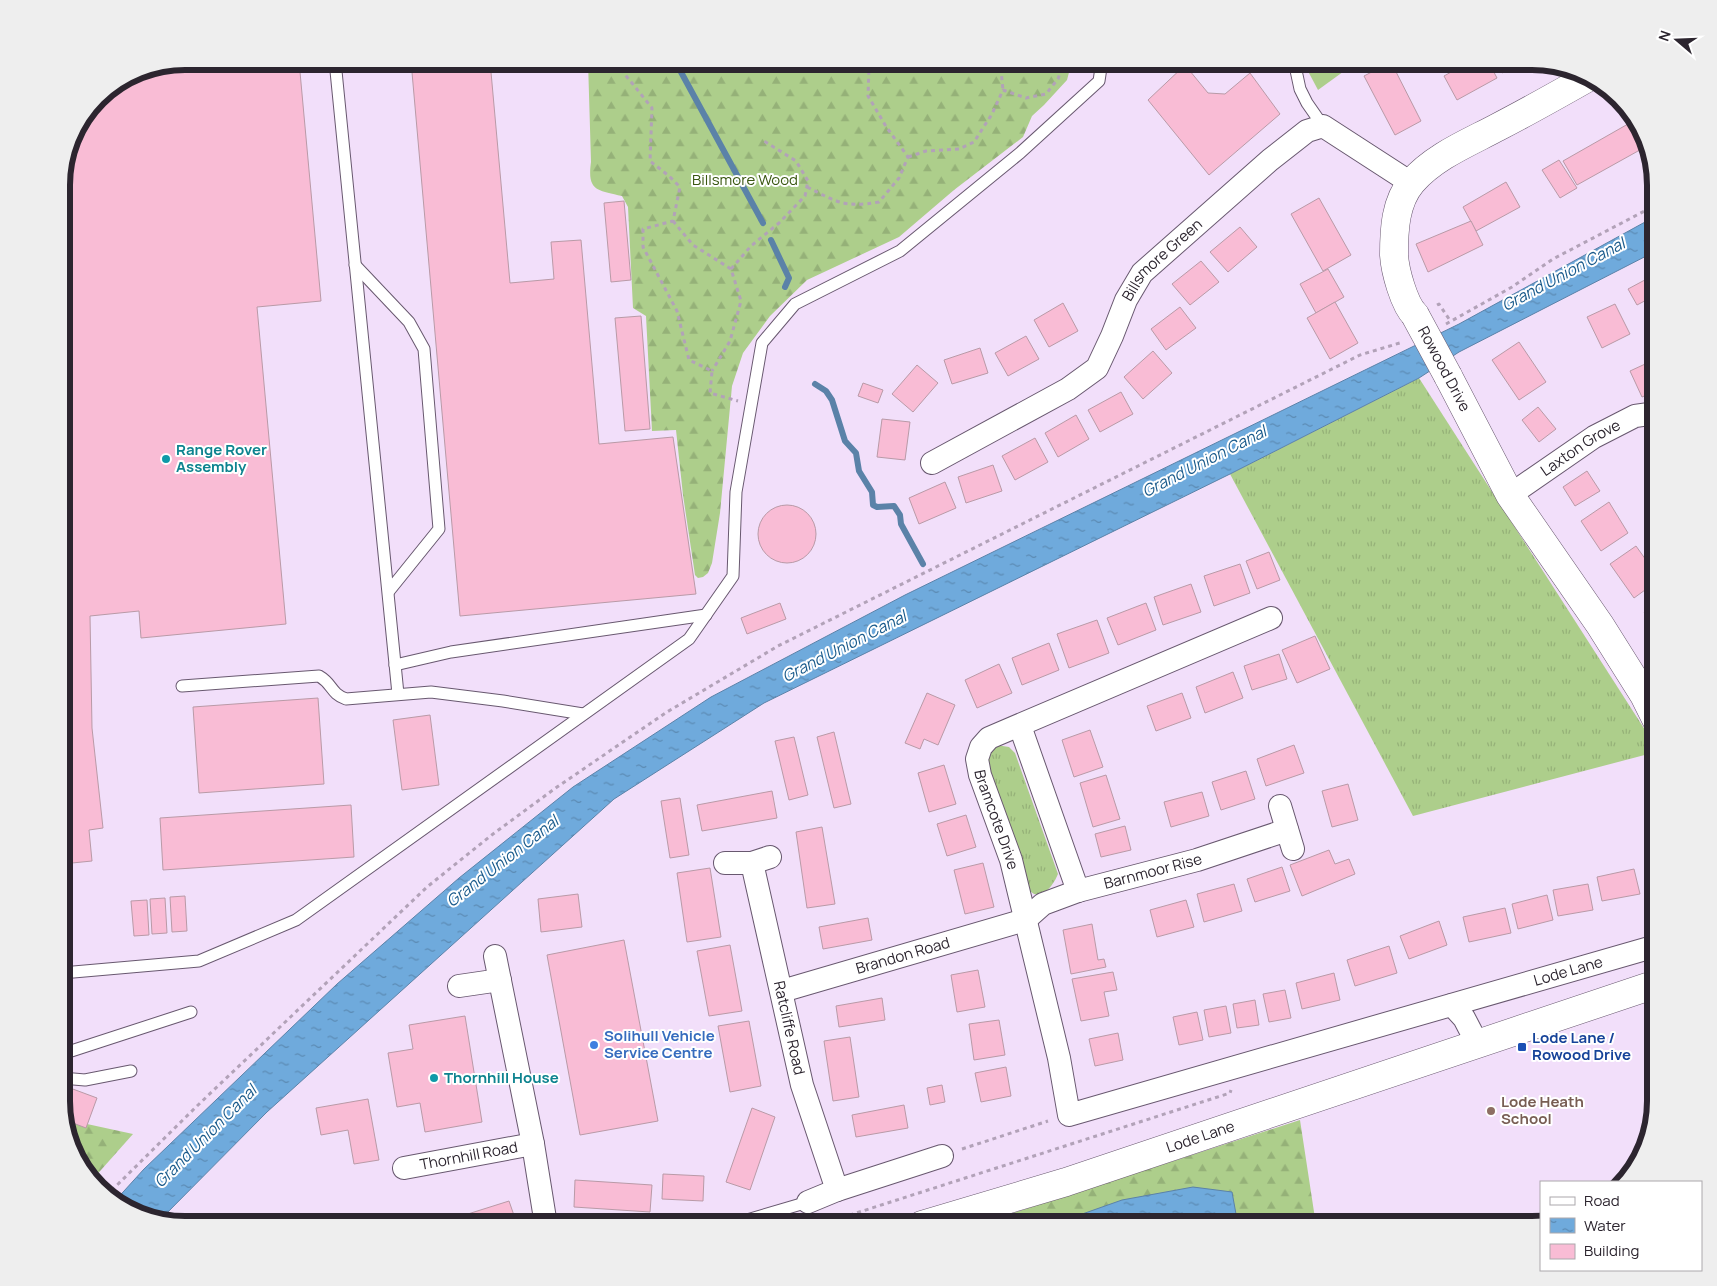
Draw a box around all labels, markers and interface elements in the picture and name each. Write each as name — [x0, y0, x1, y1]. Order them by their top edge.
north arrow — [1652, 15, 1702, 65]
text: N — [1654, 28, 1675, 43]
park label: Billsmore Wood — [692, 169, 798, 190]
street label: Billsmore Green — [1117, 214, 1207, 305]
water label: Grand Union Canal — [1497, 231, 1631, 316]
street label: Rowood Drive — [1413, 322, 1476, 415]
street label: Laxton Grove — [1536, 414, 1624, 481]
water label: Grand Union Canal — [1138, 419, 1272, 502]
place label: Range Rover Assembly — [176, 439, 267, 477]
marker: Range Rover Assembly — [160, 453, 172, 465]
water label: Grand Union Canal — [778, 604, 912, 687]
street label: Bramcote Drive — [969, 768, 1024, 872]
water label: Grand Union Canal — [441, 809, 564, 912]
street label: Barnmoor Rise — [1102, 848, 1205, 894]
street label: Brandon Road — [853, 932, 952, 979]
street label: Lode Lane — [1531, 951, 1605, 991]
street label: Ratcliffe Road — [769, 979, 810, 1077]
place label: Solihull Vehicle Service Centre — [604, 1025, 715, 1063]
place label: Lode Lane / Rowood Drive — [1532, 1027, 1631, 1065]
marker: Solihull Vehicle Service Centre — [588, 1039, 600, 1051]
marker: Lode Lane / Rowood Drive — [1516, 1041, 1528, 1053]
place label: Thornhill House — [444, 1067, 559, 1088]
marker: Thornhill House — [428, 1072, 440, 1084]
water label: Grand Union Canal — [149, 1078, 263, 1192]
place label: Lode Heath School — [1501, 1091, 1584, 1129]
marker: Lode Heath School — [1485, 1105, 1497, 1117]
street label: Lode Lane — [1163, 1115, 1237, 1158]
street label: Thornhill Road — [418, 1136, 519, 1175]
legend — [1540, 1181, 1702, 1271]
text: Road — [1584, 1190, 1620, 1211]
text: Water — [1584, 1215, 1626, 1236]
text: Building — [1584, 1240, 1639, 1261]

